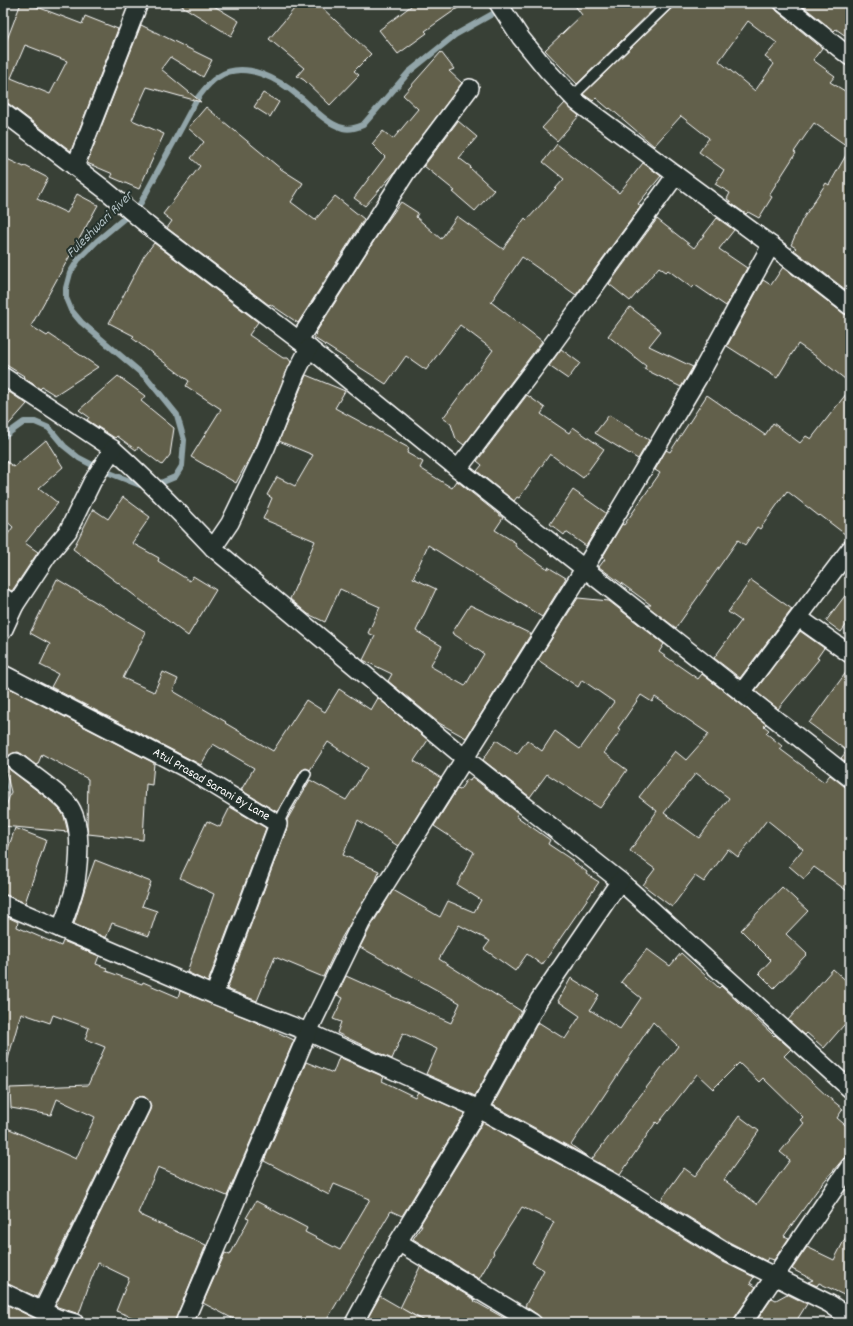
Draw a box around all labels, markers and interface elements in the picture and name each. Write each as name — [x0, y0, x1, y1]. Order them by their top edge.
water label: Fuleshwari River — [62, 186, 139, 263]
street label: Atul Prasad Sarani By Lane — [149, 744, 273, 827]

